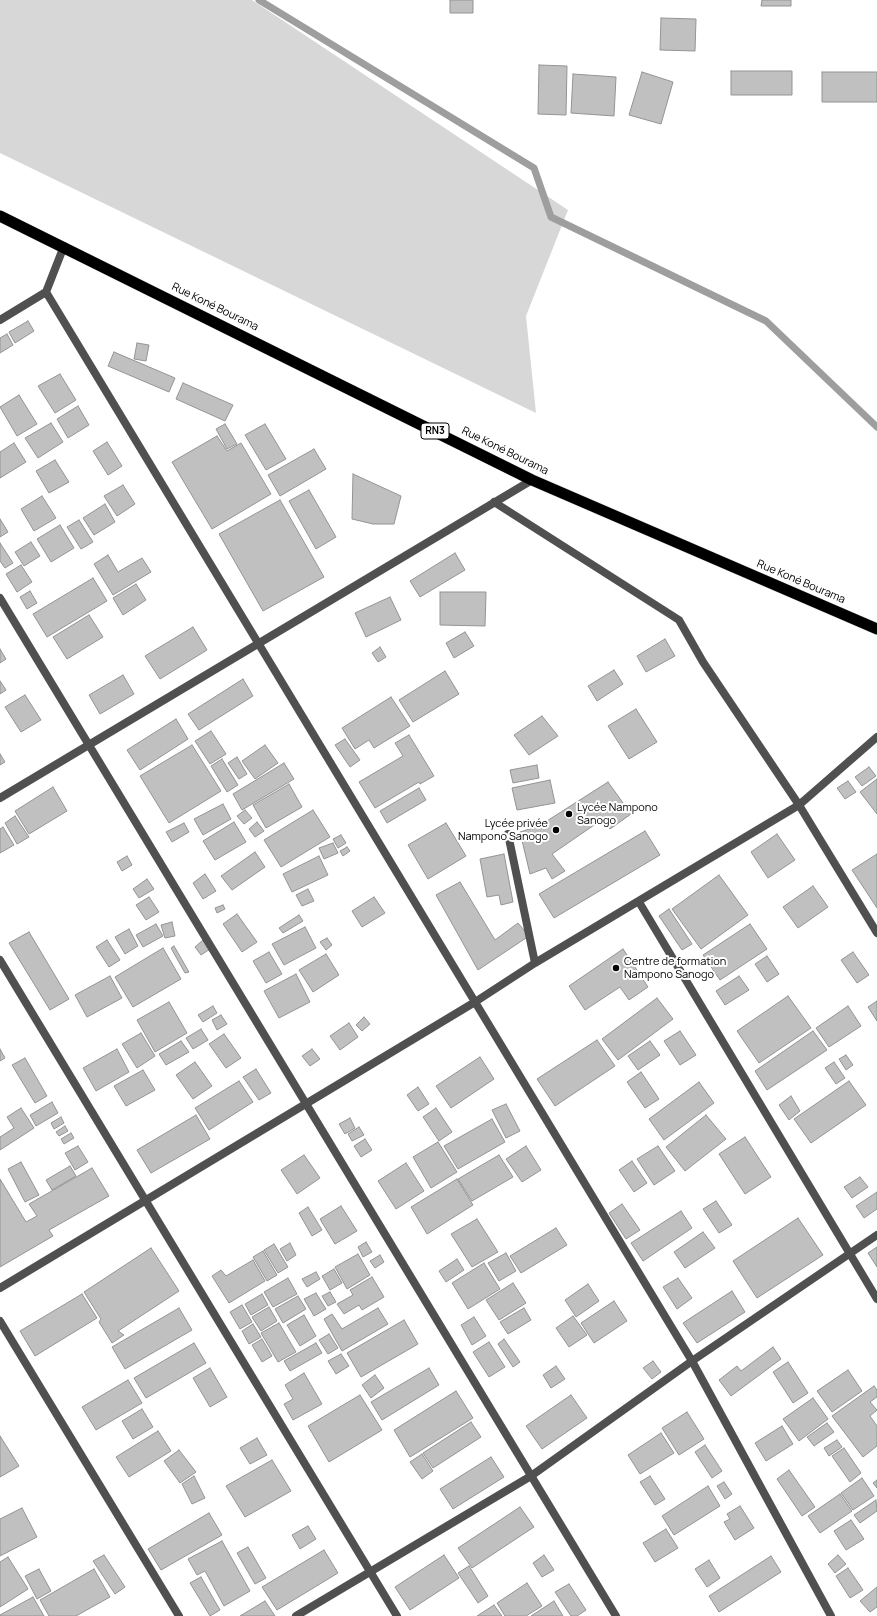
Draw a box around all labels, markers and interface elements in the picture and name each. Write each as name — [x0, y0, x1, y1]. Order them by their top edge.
street label: Rue Koné Bourama — [169, 280, 261, 334]
road number: RN3 — [421, 423, 449, 439]
street label: Rue Koné Bourama — [459, 424, 551, 478]
street label: Rue Koné Bourama — [755, 557, 847, 607]
place label: Lycée Nampono Sanogo — [577, 801, 658, 827]
marker: Lycée Nampono Sanogo — [564, 809, 574, 819]
place label: Lycée privée Nampono Sanogo — [458, 817, 548, 843]
marker: Lycée privée Nampono Sanogo — [551, 825, 561, 835]
place label: Centre de formation Nampono Sanogo — [624, 955, 726, 981]
marker: Centre de formation Nampono Sanogo — [611, 963, 621, 973]

